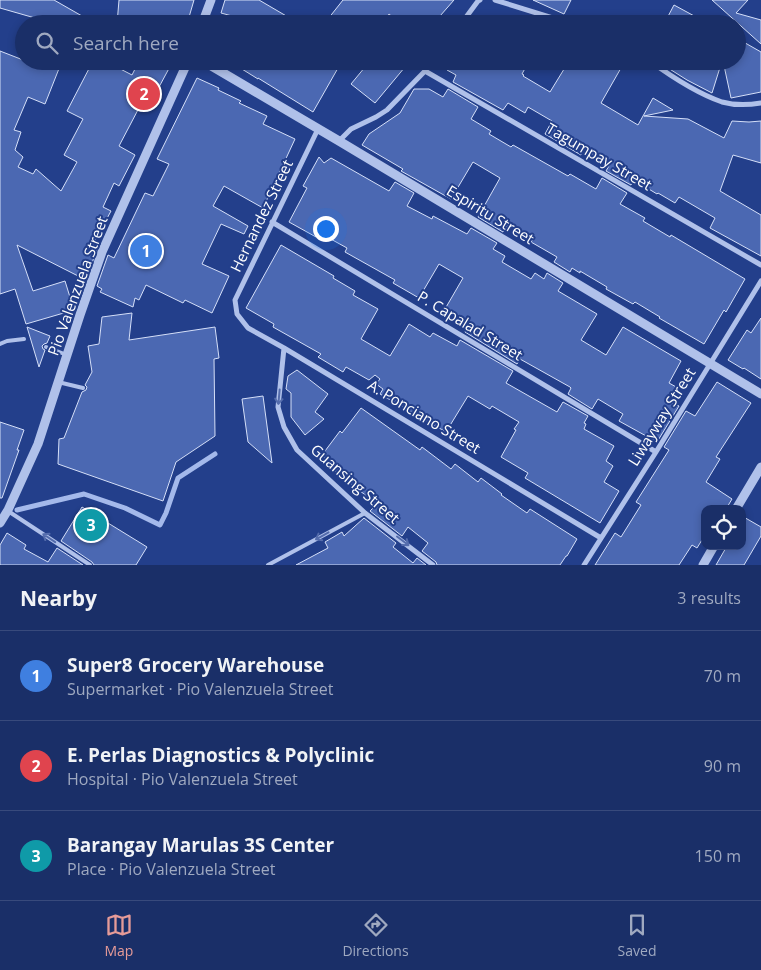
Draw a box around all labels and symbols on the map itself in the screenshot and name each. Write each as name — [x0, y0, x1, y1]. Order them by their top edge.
pin: 2 — [128, 75, 160, 113]
street label: Tagumpay Street — [543, 118, 656, 194]
street label: Hernandez Street — [225, 156, 297, 275]
street label: Espiritu Street — [443, 180, 538, 248]
street label: Pio Valenzuela Street — [43, 213, 112, 358]
your location — [313, 216, 339, 242]
pin: 1 — [130, 232, 162, 270]
street label: P. Capalad Street — [414, 286, 527, 364]
street label: Liwayway Street — [623, 364, 699, 469]
street label: A. Ponciano Street — [365, 375, 484, 458]
one-way arrow — [274, 388, 284, 404]
street label: Guansing Street — [307, 439, 404, 527]
pin: 3 — [75, 506, 107, 544]
one-way arrow — [315, 532, 330, 541]
one-way arrow — [42, 533, 56, 543]
one-way arrow — [396, 536, 409, 547]

